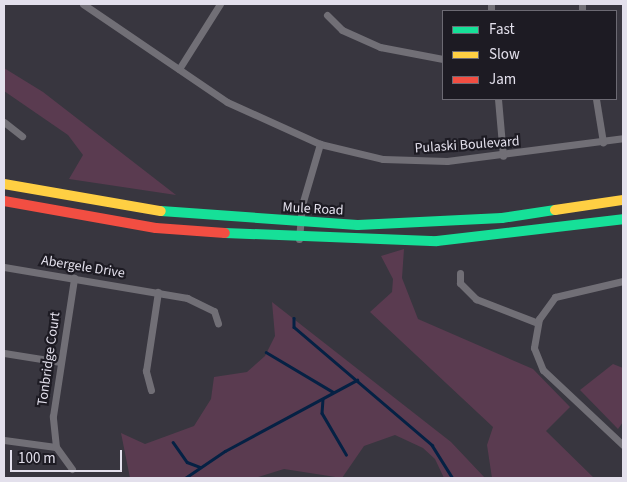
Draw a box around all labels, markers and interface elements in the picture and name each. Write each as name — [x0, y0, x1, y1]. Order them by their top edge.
legend — [442, 10, 617, 100]
text: Fast — [489, 19, 515, 40]
text: Slow — [489, 44, 520, 65]
text: Jam — [489, 69, 516, 90]
street label: Pulaski Boulevard — [414, 133, 520, 157]
street label: Mule Road — [282, 199, 344, 219]
street label: Abergele Drive — [40, 252, 126, 282]
street label: Tonbridge Court — [34, 311, 64, 407]
scale bar — [12, 440, 125, 472]
text: 100 m — [18, 448, 56, 469]

